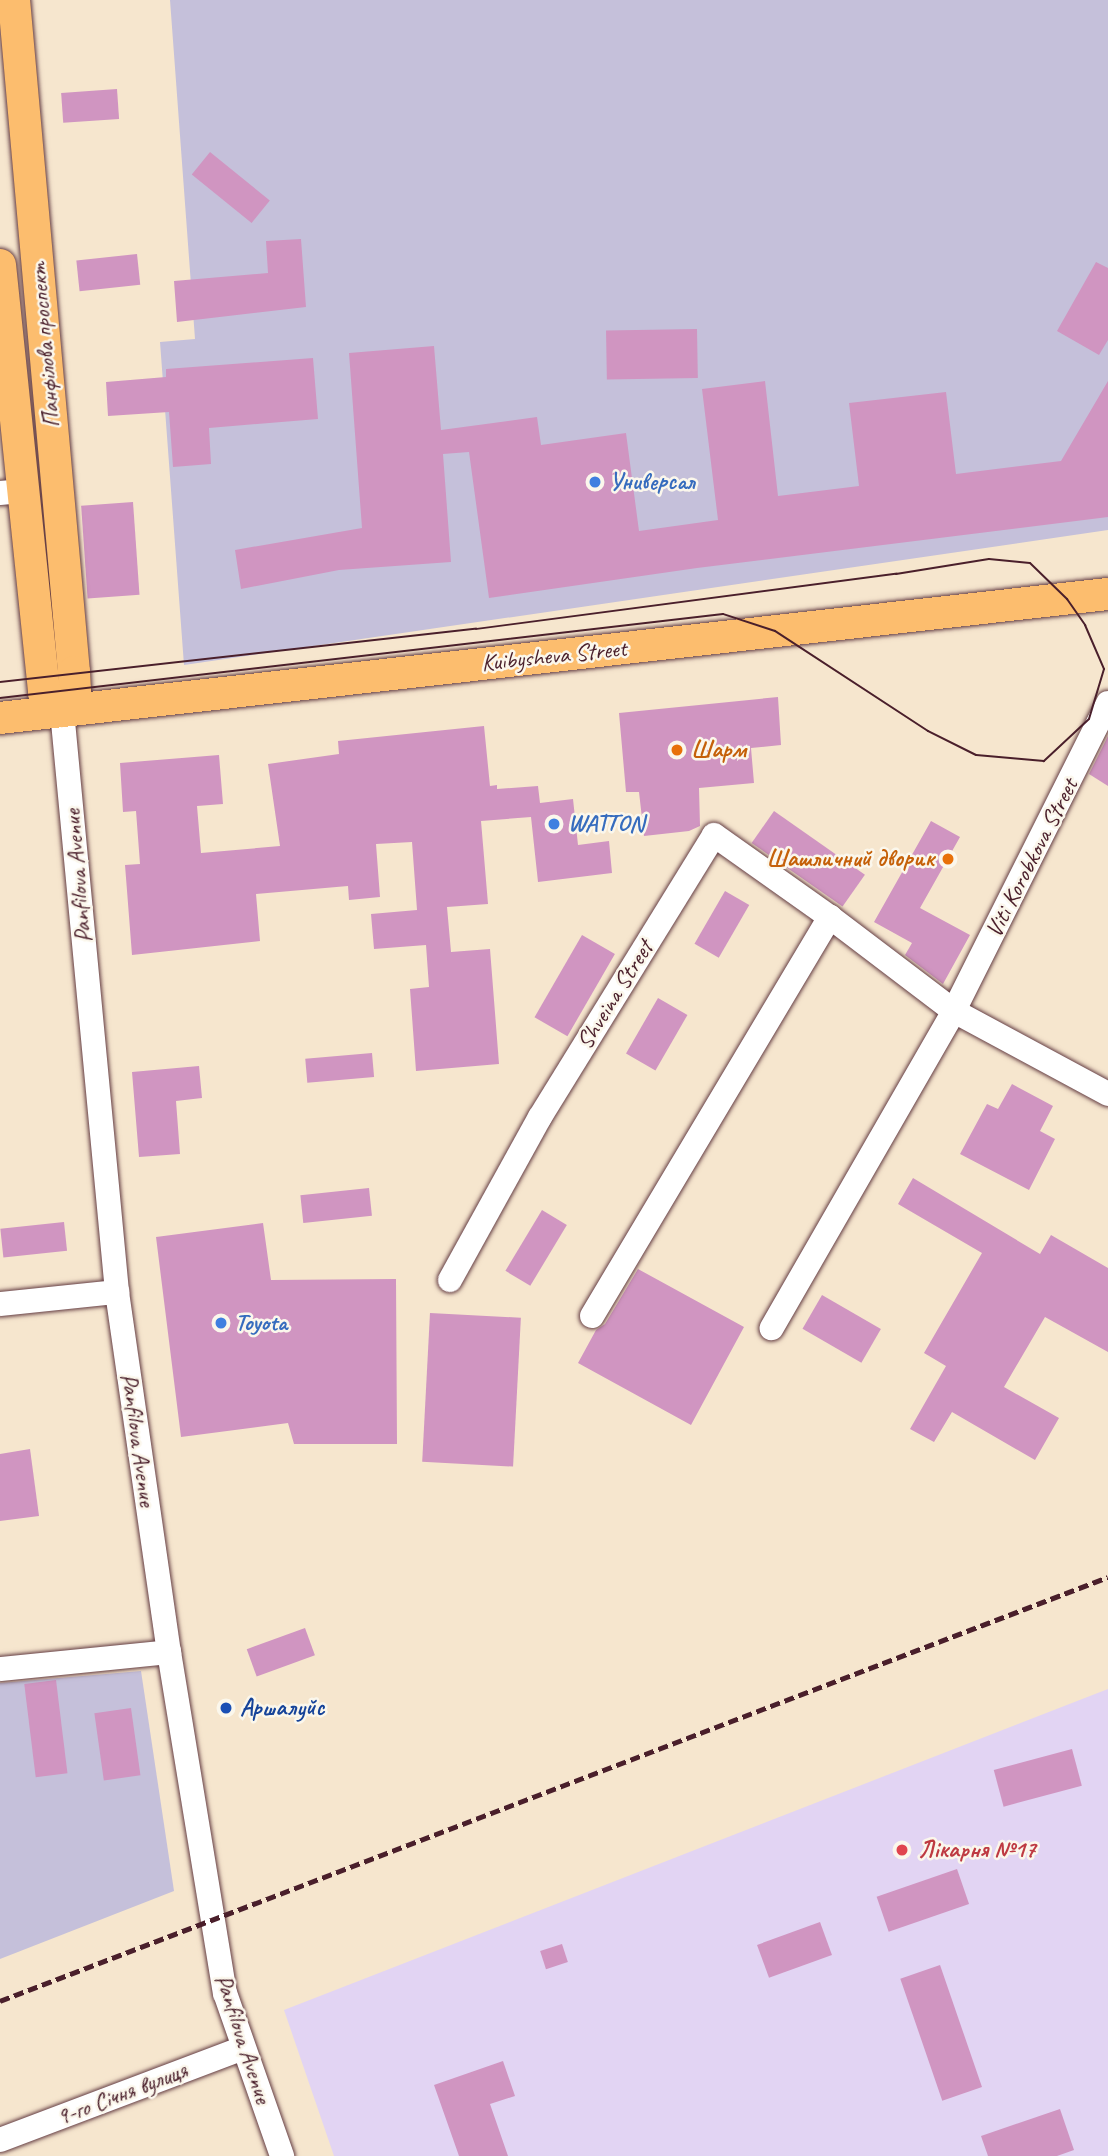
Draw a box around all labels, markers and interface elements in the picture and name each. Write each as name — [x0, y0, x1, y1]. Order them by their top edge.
street label: Панфілова проспект — [23, 261, 67, 429]
place label: Универсал — [609, 468, 695, 496]
marker: Универсал — [587, 474, 603, 490]
street label: Kuibysheva Street — [480, 634, 628, 678]
place label: Шарм — [691, 736, 746, 764]
marker: Шарм — [669, 742, 685, 758]
street label: Viti Korobkova Street — [979, 774, 1085, 942]
street label: Panfilova Avenue — [58, 808, 98, 944]
place label: WATTON — [568, 810, 644, 838]
marker: WATTON — [546, 816, 562, 832]
place label: Шашличний дворик — [766, 845, 934, 873]
marker: Шашличний дворик — [940, 851, 956, 867]
street label: Shveina Street — [570, 936, 660, 1054]
place label: Toyota — [235, 1309, 287, 1337]
marker: Toyota — [213, 1315, 229, 1331]
street label: Panfilova Avenue — [114, 1372, 162, 1508]
place label: Аршалуйс — [240, 1694, 324, 1722]
marker: Аршалуйс — [218, 1700, 234, 1716]
place label: Лікарня №17 — [918, 1836, 1035, 1864]
marker: Лікарня №17 — [892, 1840, 912, 1860]
street label: Panfilova Avenue — [209, 1971, 277, 2107]
street label: 9-го Січня вулиця — [52, 2056, 192, 2132]

